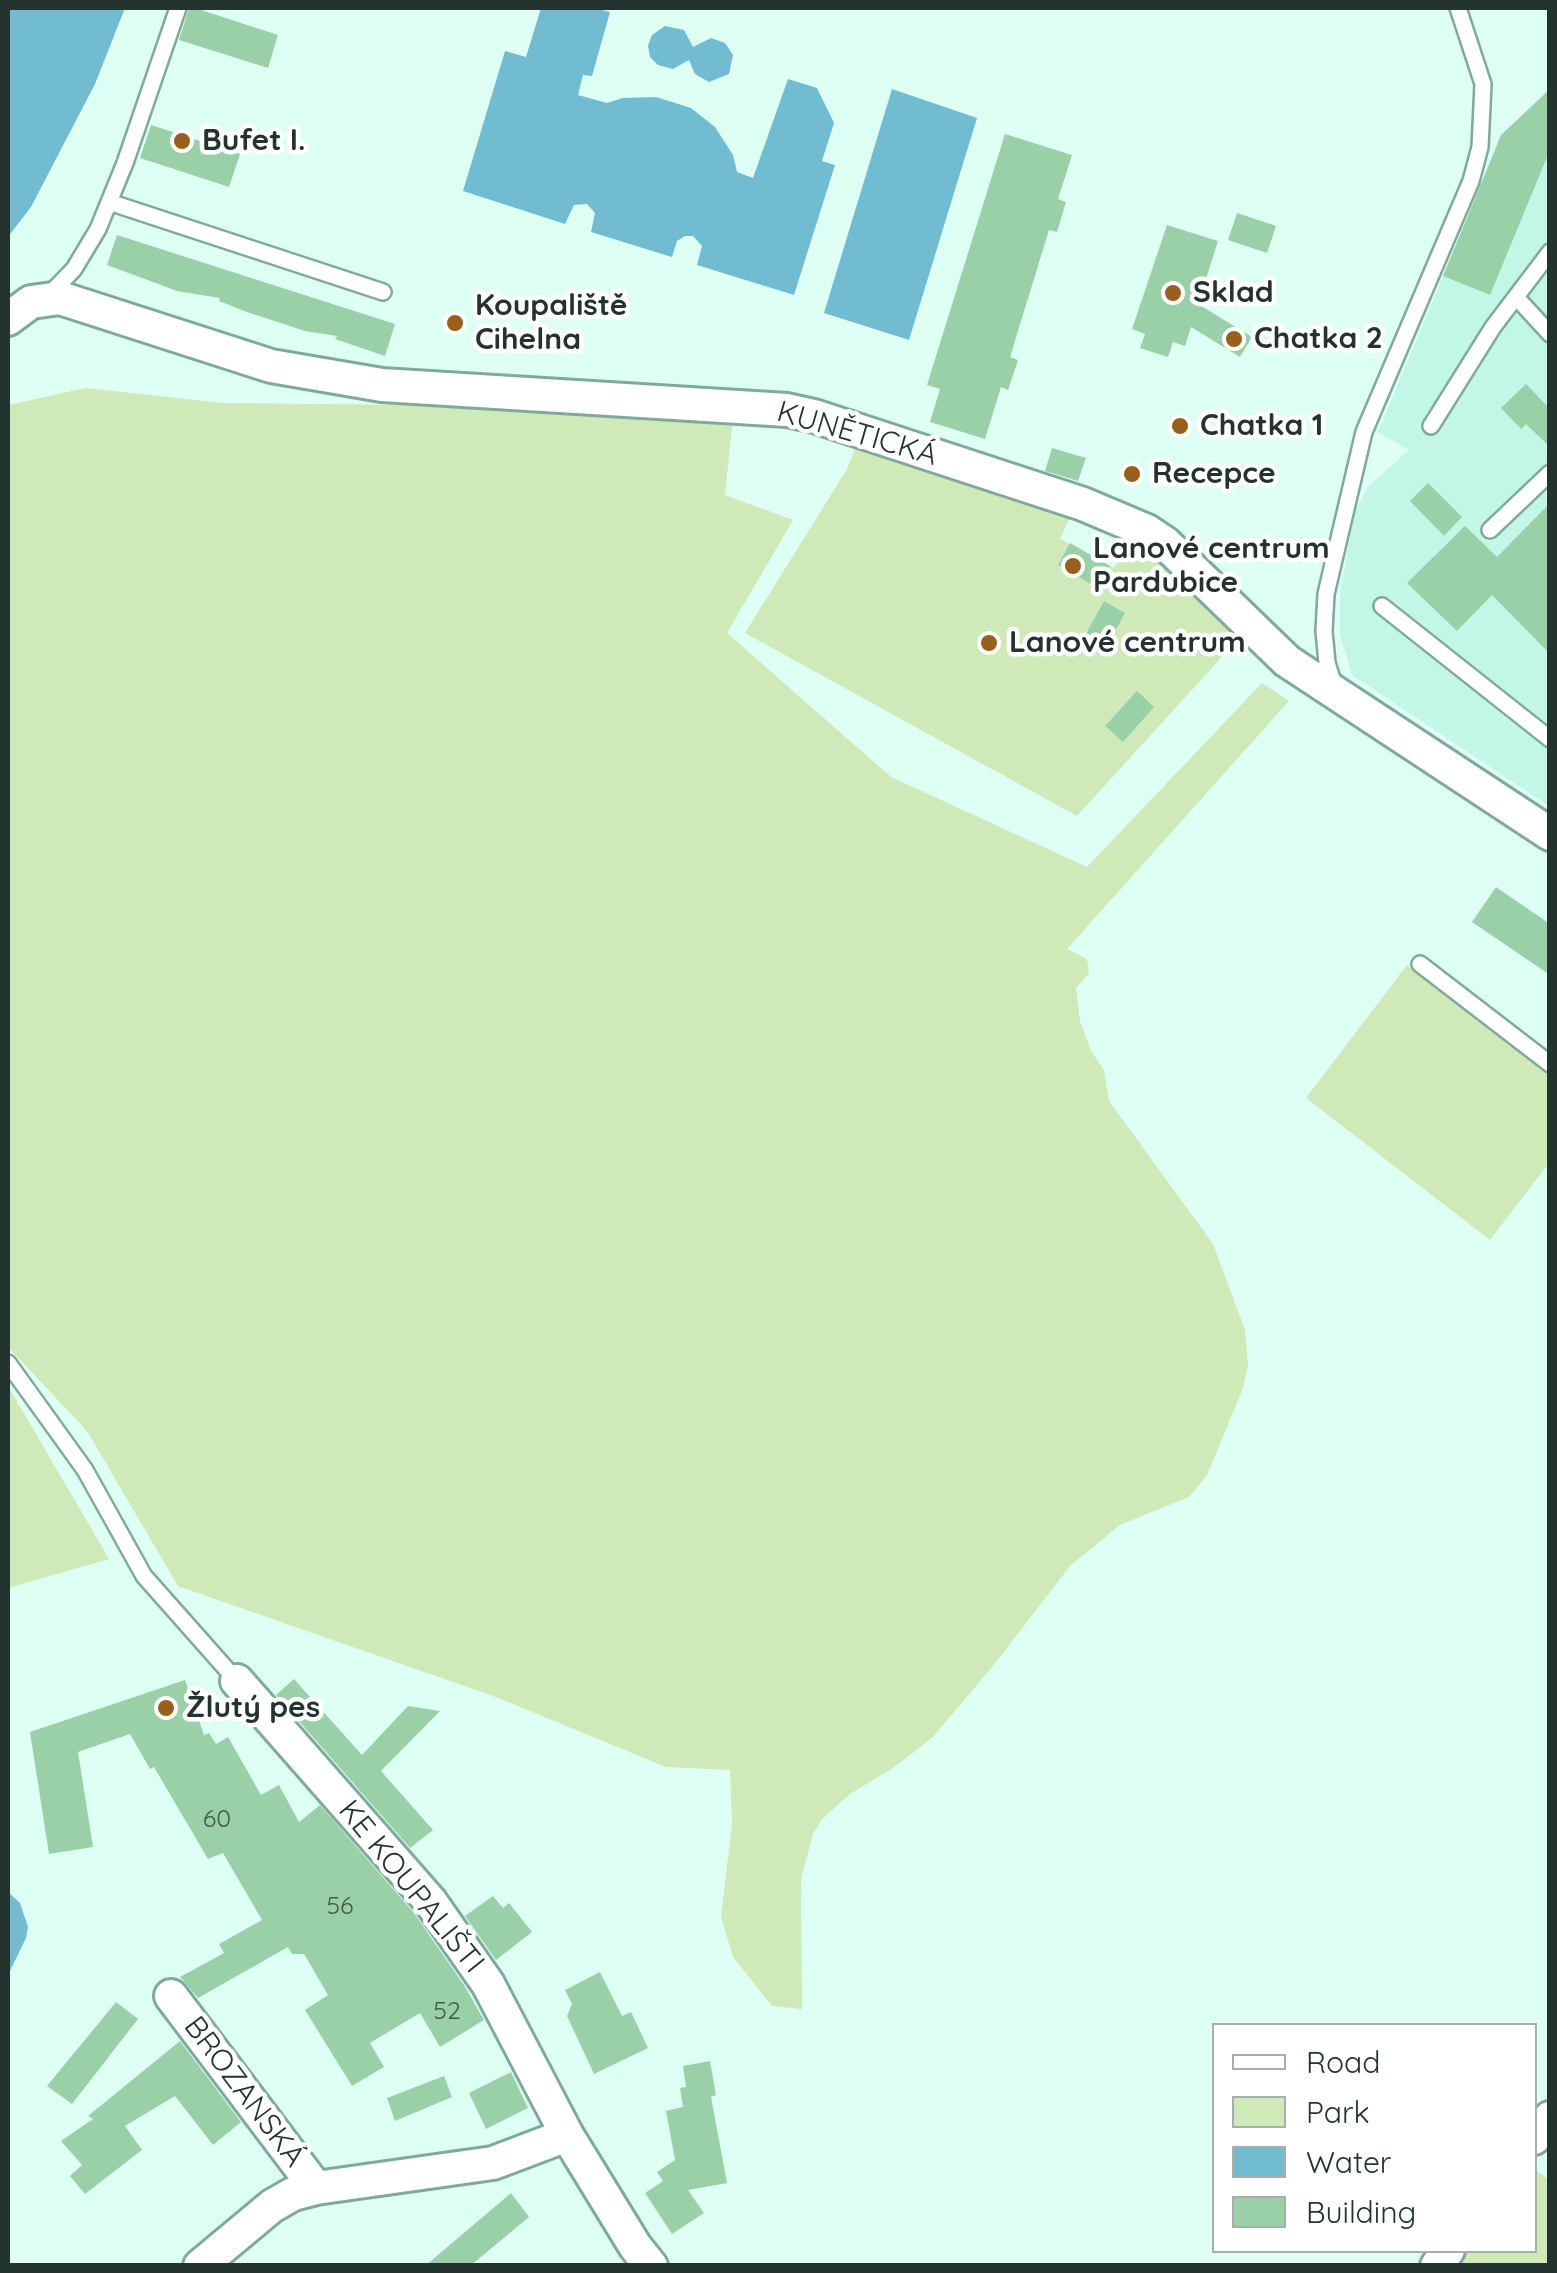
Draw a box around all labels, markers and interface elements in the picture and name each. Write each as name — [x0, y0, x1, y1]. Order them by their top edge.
place label: Bufet I. — [202, 123, 306, 159]
marker: Bufet I. — [171, 130, 193, 152]
place label: Sklad — [1193, 275, 1274, 311]
marker: Sklad — [1162, 282, 1184, 304]
place label: Koupaliště Cihelna — [475, 288, 627, 358]
marker: Koupaliště Cihelna — [444, 312, 466, 334]
place label: Chatka 2 — [1254, 321, 1383, 357]
marker: Chatka 2 — [1223, 328, 1245, 350]
street label: KUNĚTICKÁ — [773, 394, 941, 474]
place label: Chatka 1 — [1200, 408, 1323, 444]
marker: Chatka 1 — [1169, 415, 1191, 437]
place label: Recepce — [1152, 456, 1276, 492]
marker: Recepce — [1121, 463, 1143, 485]
place label: Lanové centrum Pardubice — [1093, 531, 1330, 602]
marker: Lanové centrum Pardubice — [1062, 555, 1084, 577]
place label: Lanové centrum — [1009, 625, 1246, 661]
marker: Lanové centrum — [978, 632, 1000, 654]
place label: Žlutý pes — [186, 1690, 320, 1726]
marker: Žlutý pes — [155, 1697, 177, 1719]
street label: KE KOUPALIŠTI — [331, 1794, 491, 1980]
house number: 60 — [203, 1804, 231, 1834]
house number: 56 — [326, 1891, 354, 1921]
house number: 52 — [433, 1996, 461, 2026]
street label: BROZANSKÁ — [176, 2010, 312, 2174]
legend — [1212, 2023, 1537, 2253]
text: Road — [1306, 2043, 1380, 2081]
text: Park — [1306, 2093, 1370, 2131]
text: Water — [1306, 2143, 1391, 2181]
text: Building — [1306, 2193, 1416, 2231]

